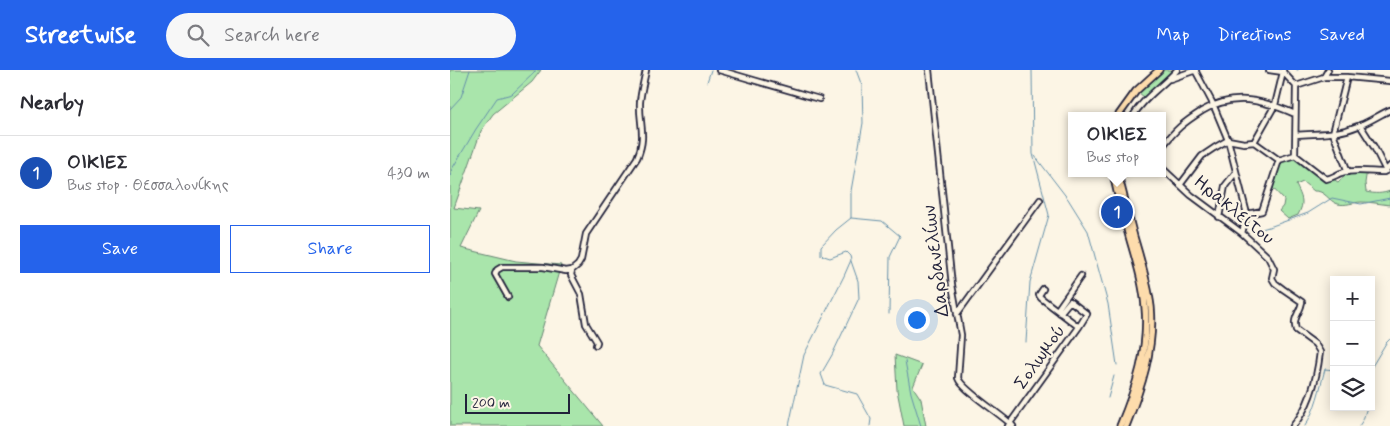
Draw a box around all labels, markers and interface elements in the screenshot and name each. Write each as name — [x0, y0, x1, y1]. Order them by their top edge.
search box — [166, 13, 516, 58]
text: Streetwise — [25, 20, 136, 51]
icon: search — [184, 21, 212, 49]
text: Search here — [224, 23, 320, 48]
text: Map — [1157, 23, 1190, 47]
text: Directions — [1218, 23, 1292, 47]
text: Saved — [1320, 23, 1365, 47]
text: Nearby — [20, 89, 84, 117]
popup — [1068, 112, 1166, 177]
text: ΟΙΚΙΕΣ — [1086, 122, 1148, 147]
text: Bus stop — [1086, 147, 1139, 168]
text: ΟΙΚΙΕΣ — [67, 150, 128, 175]
text: 1 — [32, 163, 40, 184]
text: 430 m — [387, 163, 430, 184]
street label: Ηρακλείτου — [1188, 170, 1280, 250]
text: Bus stop · Θεσσαλονίκης — [67, 175, 229, 196]
pin: 1 — [1101, 193, 1133, 231]
street label: Δαρδανελίων — [917, 204, 955, 318]
button: Save — [20, 225, 220, 273]
button: Share — [230, 225, 430, 273]
map controls — [1330, 276, 1375, 411]
button: + — [1330, 276, 1375, 321]
your location — [904, 307, 930, 333]
street label: Σολωμού — [1009, 320, 1071, 394]
button: − — [1330, 321, 1375, 366]
button: layers — [1330, 366, 1375, 411]
scale bar — [465, 391, 570, 414]
text: 200 m — [472, 394, 510, 412]

